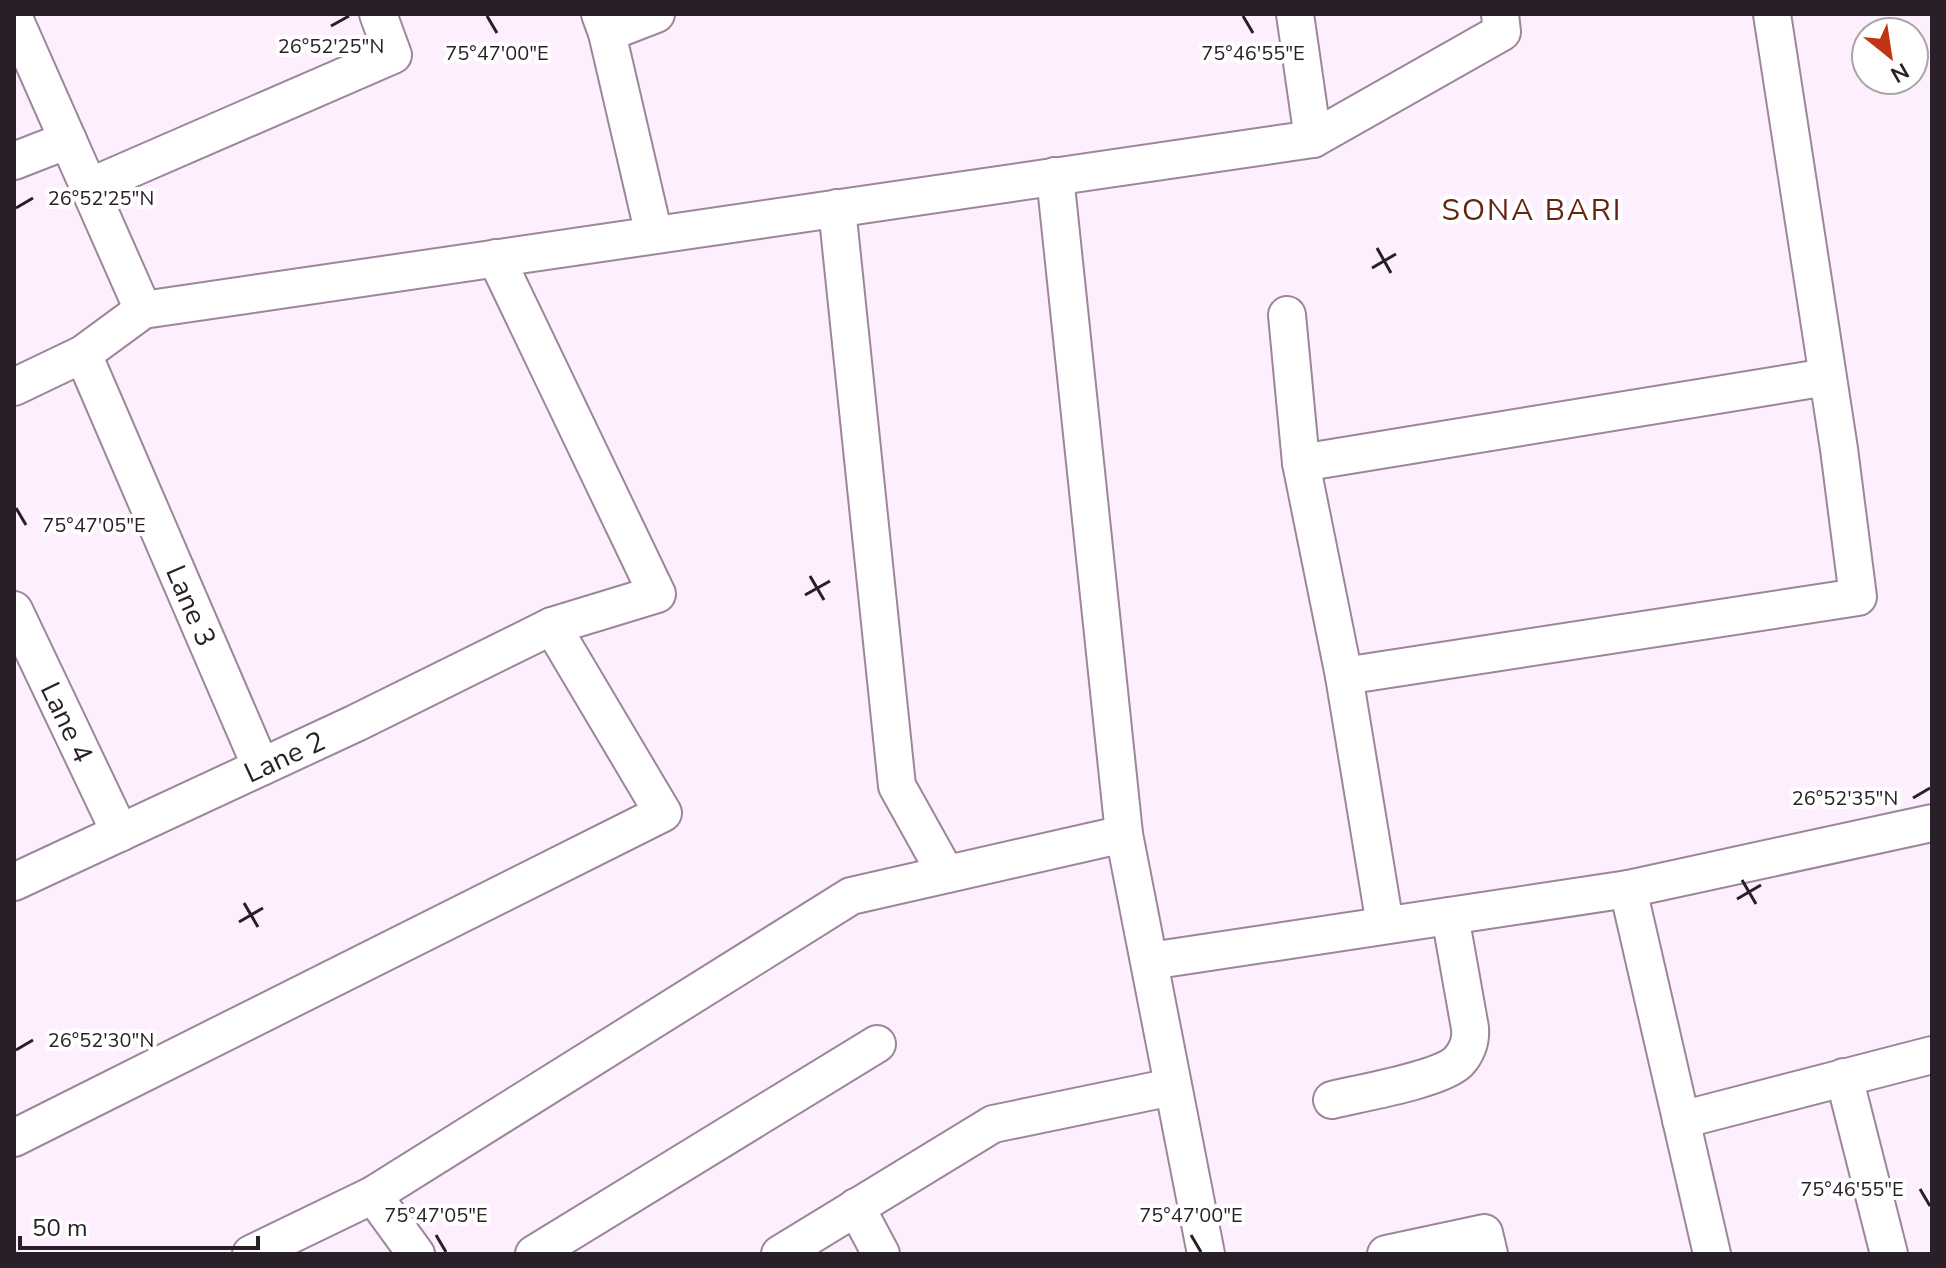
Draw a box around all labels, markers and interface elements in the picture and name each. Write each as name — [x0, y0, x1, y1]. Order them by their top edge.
north arrow — [1850, 16, 1930, 96]
text: 26°52'25"N — [278, 33, 384, 60]
text: 75°47'00"E — [445, 40, 549, 67]
text: 75°46'55"E — [1201, 40, 1305, 67]
text: N — [1885, 55, 1914, 90]
text: 26°52'25"N — [48, 185, 154, 212]
district label: SONA BARI — [1442, 190, 1622, 231]
text: 75°47'05"E — [42, 512, 146, 539]
street label: Lane 3 — [156, 560, 225, 653]
street label: Lane 4 — [31, 676, 102, 769]
street label: Lane 2 — [238, 722, 331, 792]
text: 26°52'35"N — [1792, 785, 1898, 812]
text: 26°52'30"N — [48, 1027, 154, 1054]
text: 75°46'55"E — [1800, 1176, 1904, 1203]
scale bar — [20, 1200, 258, 1250]
text: 75°47'05"E — [384, 1202, 488, 1229]
text: 75°47'00"E — [1139, 1202, 1243, 1229]
text: 50 m — [32, 1212, 88, 1244]

